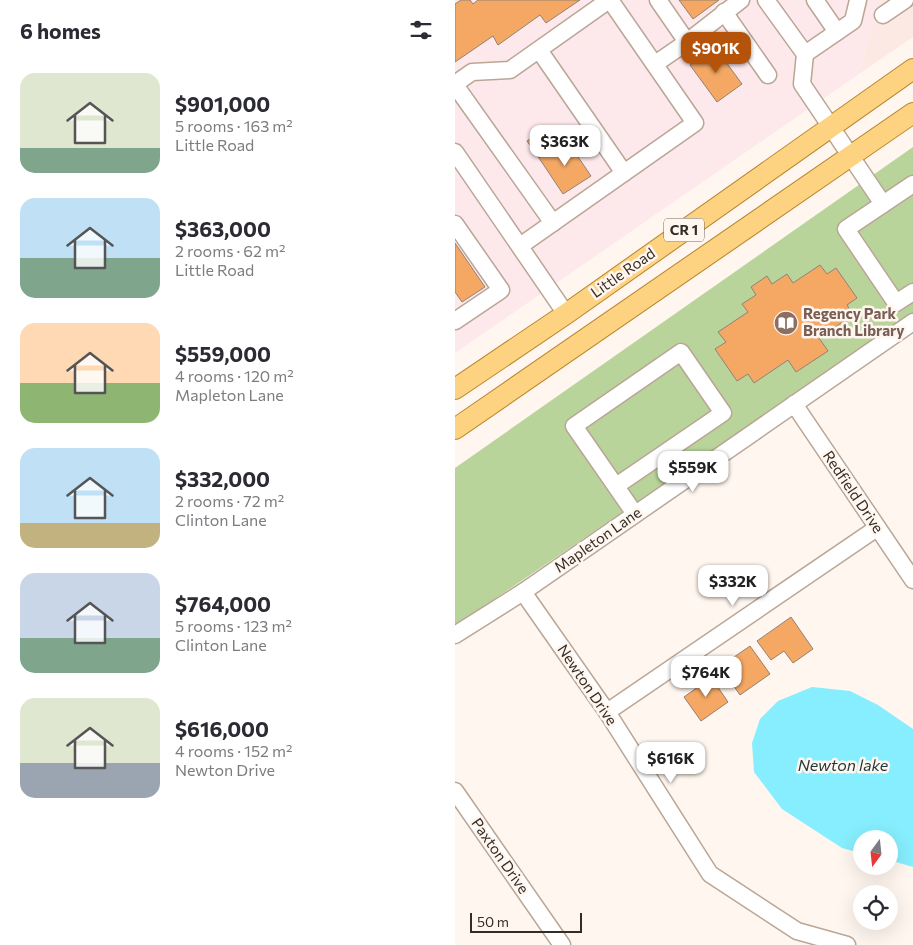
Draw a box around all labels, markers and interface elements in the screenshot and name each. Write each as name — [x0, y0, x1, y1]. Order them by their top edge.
icon: filters — [407, 16, 435, 44]
text: 6 homes — [20, 18, 101, 43]
pin: $901K — [681, 32, 751, 74]
text: $901K — [692, 38, 740, 57]
text: $901,000 — [175, 91, 270, 116]
icon: home — [60, 93, 120, 153]
text: 5 rooms · 163 m² — [175, 116, 293, 135]
pin: $363K — [530, 124, 600, 167]
text: $363K — [541, 131, 589, 150]
text: Little Road — [175, 135, 254, 154]
text: $363,000 — [175, 216, 271, 241]
icon: home — [60, 218, 120, 278]
road number: CR 1 — [664, 218, 704, 242]
text: 2 rooms · 62 m² — [175, 241, 285, 260]
street label: Little Road — [587, 243, 658, 301]
text: Little Road — [175, 260, 254, 279]
place label: Regency Park Branch Library — [803, 304, 905, 339]
library icon: Regency Park Branch Library — [773, 310, 799, 336]
text: $559,000 — [175, 341, 271, 366]
icon: home — [60, 343, 120, 403]
text: 4 rooms · 120 m² — [175, 366, 294, 385]
text: Mapleton Lane — [175, 385, 284, 404]
street label: Redfield Drive — [820, 447, 888, 536]
pin: $559K — [658, 450, 728, 493]
text: $559K — [669, 457, 717, 476]
text: $332,000 — [175, 466, 270, 491]
icon: home — [60, 468, 120, 528]
text: 2 rooms · 72 m² — [175, 491, 284, 510]
street label: Mapleton Lane — [551, 503, 644, 576]
text: Clinton Lane — [175, 510, 267, 529]
pin: $332K — [698, 564, 768, 607]
text: $332K — [709, 571, 757, 590]
text: $764,000 — [175, 591, 271, 616]
icon: home — [60, 593, 120, 653]
text: 5 rooms · 123 m² — [175, 616, 292, 635]
text: Clinton Lane — [175, 635, 267, 654]
street label: Newton Drive — [554, 641, 622, 728]
pin: $764K — [671, 656, 741, 698]
text: $764K — [682, 662, 730, 681]
text: $616,000 — [175, 716, 269, 741]
icon: home — [60, 718, 120, 778]
text: 4 rooms · 152 m² — [175, 741, 292, 760]
pin: $616K — [636, 742, 706, 784]
text: $616K — [647, 748, 695, 767]
water label: Newton lake — [798, 755, 889, 774]
text: Newton Drive — [175, 760, 275, 779]
street label: Paxton Drive — [468, 814, 533, 897]
north arrow — [853, 830, 897, 875]
map controls — [853, 830, 898, 930]
button: locate — [853, 885, 898, 930]
scale bar — [470, 910, 583, 933]
text: 50 m — [477, 913, 509, 930]

